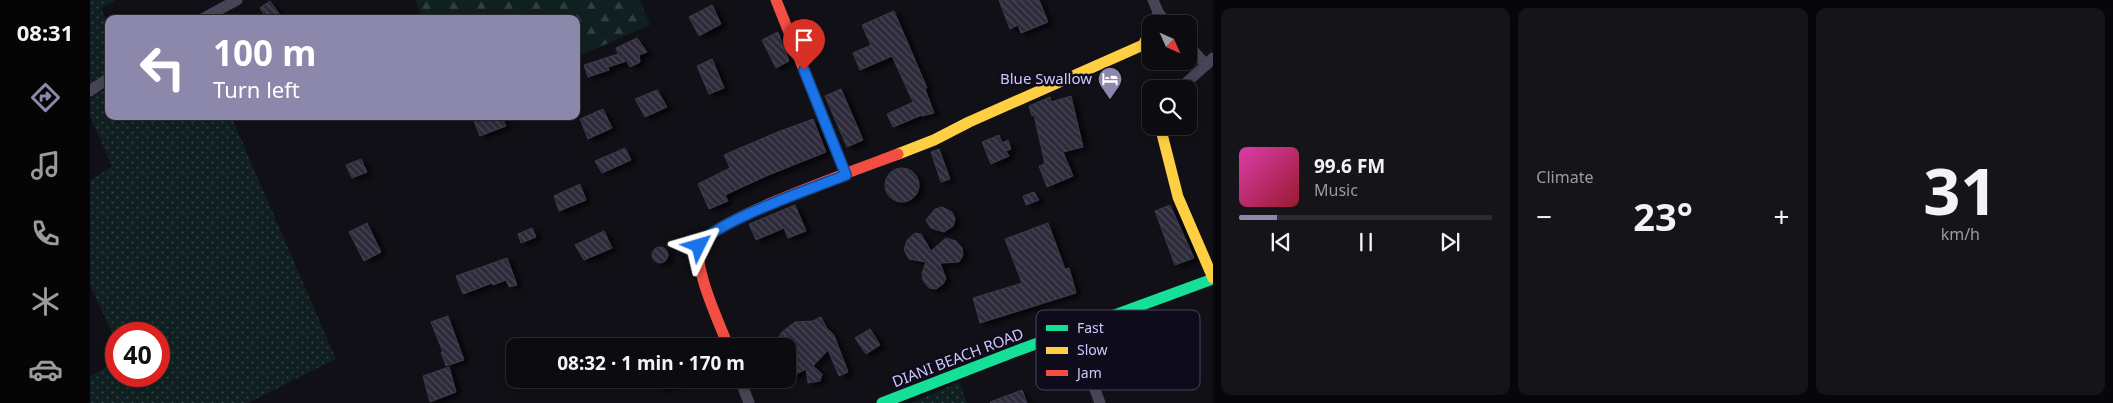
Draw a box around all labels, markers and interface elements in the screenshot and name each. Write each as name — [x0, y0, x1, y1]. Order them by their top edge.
north arrow — [1142, 15, 1198, 70]
map controls — [1142, 15, 1197, 135]
text: 08:31 — [17, 17, 73, 47]
pin — [783, 19, 825, 70]
icon: arrive — [790, 26, 818, 54]
text: 100 m — [213, 29, 316, 76]
icon: left — [130, 35, 195, 100]
hotel icon: Blue Swallow — [1097, 66, 1123, 100]
place label: Blue Swallow — [1000, 68, 1092, 88]
text: Turn left — [213, 74, 300, 104]
icon: directions — [28, 80, 63, 115]
button: search — [1142, 80, 1197, 135]
text: 31 — [1923, 146, 1998, 234]
icon: music — [28, 148, 63, 183]
text: 99.6 FM — [1314, 153, 1385, 179]
text: Climate — [1536, 166, 1593, 188]
text: Music — [1314, 179, 1358, 201]
text: 23° — [1633, 190, 1693, 242]
text: − — [1536, 197, 1552, 235]
text: + — [1774, 197, 1790, 235]
icon: phone — [28, 216, 63, 251]
position arrow — [672, 219, 724, 271]
text: km/h — [1941, 223, 1980, 245]
icon: previous — [1267, 228, 1295, 256]
icon: pause — [1352, 228, 1380, 256]
icon: next — [1436, 228, 1464, 256]
icon: climate — [28, 284, 63, 319]
legend — [1036, 310, 1200, 390]
text: Fast — [1077, 318, 1104, 337]
speed limit sign: 40 — [105, 322, 170, 387]
street label: DIANI BEACH ROAD — [889, 323, 1026, 391]
text: Slow — [1077, 340, 1108, 359]
text: 08:32 · 1 min · 170 m — [557, 350, 745, 376]
icon: car — [28, 352, 63, 387]
text: Jam — [1075, 363, 1102, 382]

